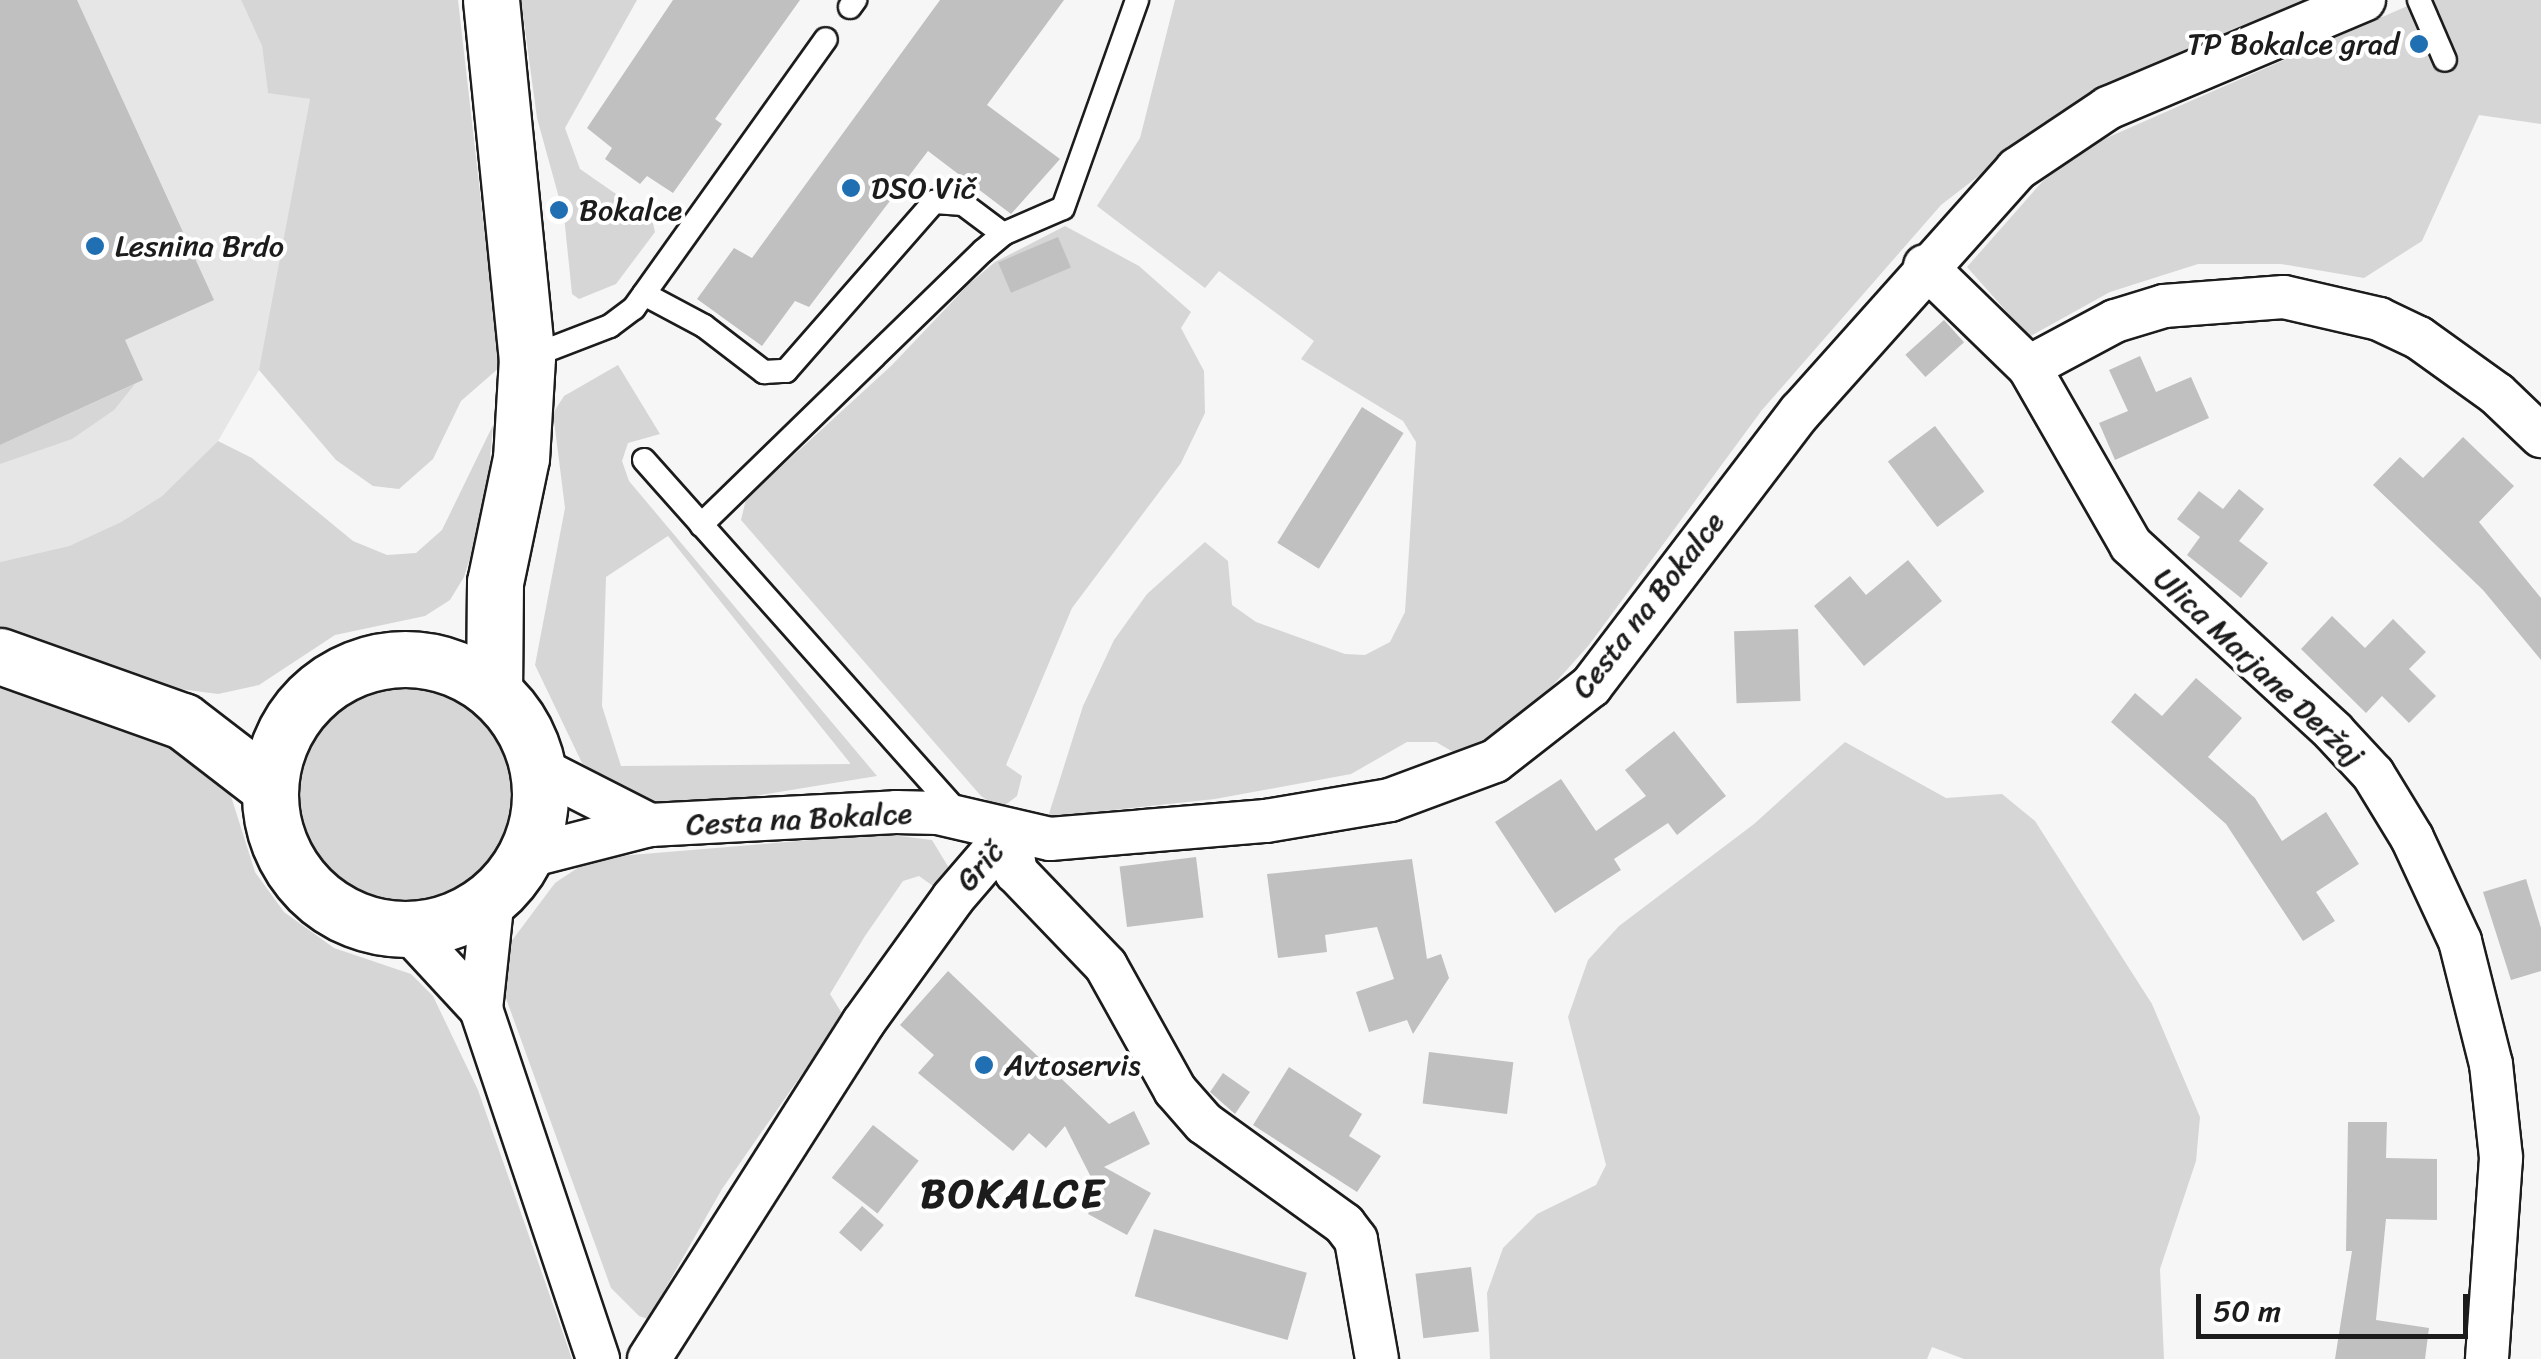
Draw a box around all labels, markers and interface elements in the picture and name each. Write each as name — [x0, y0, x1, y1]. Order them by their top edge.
place label: TP Bokalce grad — [2188, 26, 2399, 62]
marker: TP Bokalce grad — [2408, 33, 2430, 55]
place label: DSO Vič — [871, 170, 976, 206]
marker: DSO Vič — [840, 177, 862, 199]
place label: Bokalce — [579, 192, 682, 228]
marker: Bokalce — [548, 199, 570, 221]
place label: Lesnina Brdo — [115, 228, 284, 264]
marker: Lesnina Brdo — [84, 235, 106, 257]
street label: Cesta na Bokalce — [1564, 505, 1732, 705]
street label: Ulica Marjane Deržaj — [2146, 560, 2372, 774]
street label: Cesta na Bokalce — [685, 795, 913, 843]
street label: Grič — [949, 834, 1011, 898]
place label: Avtoservis — [1004, 1047, 1141, 1083]
marker: Avtoservis — [973, 1054, 995, 1076]
district label: BOKALCE — [921, 1170, 1105, 1218]
scale bar — [2201, 1274, 2474, 1336]
text: 50 m — [2213, 1284, 2281, 1338]

